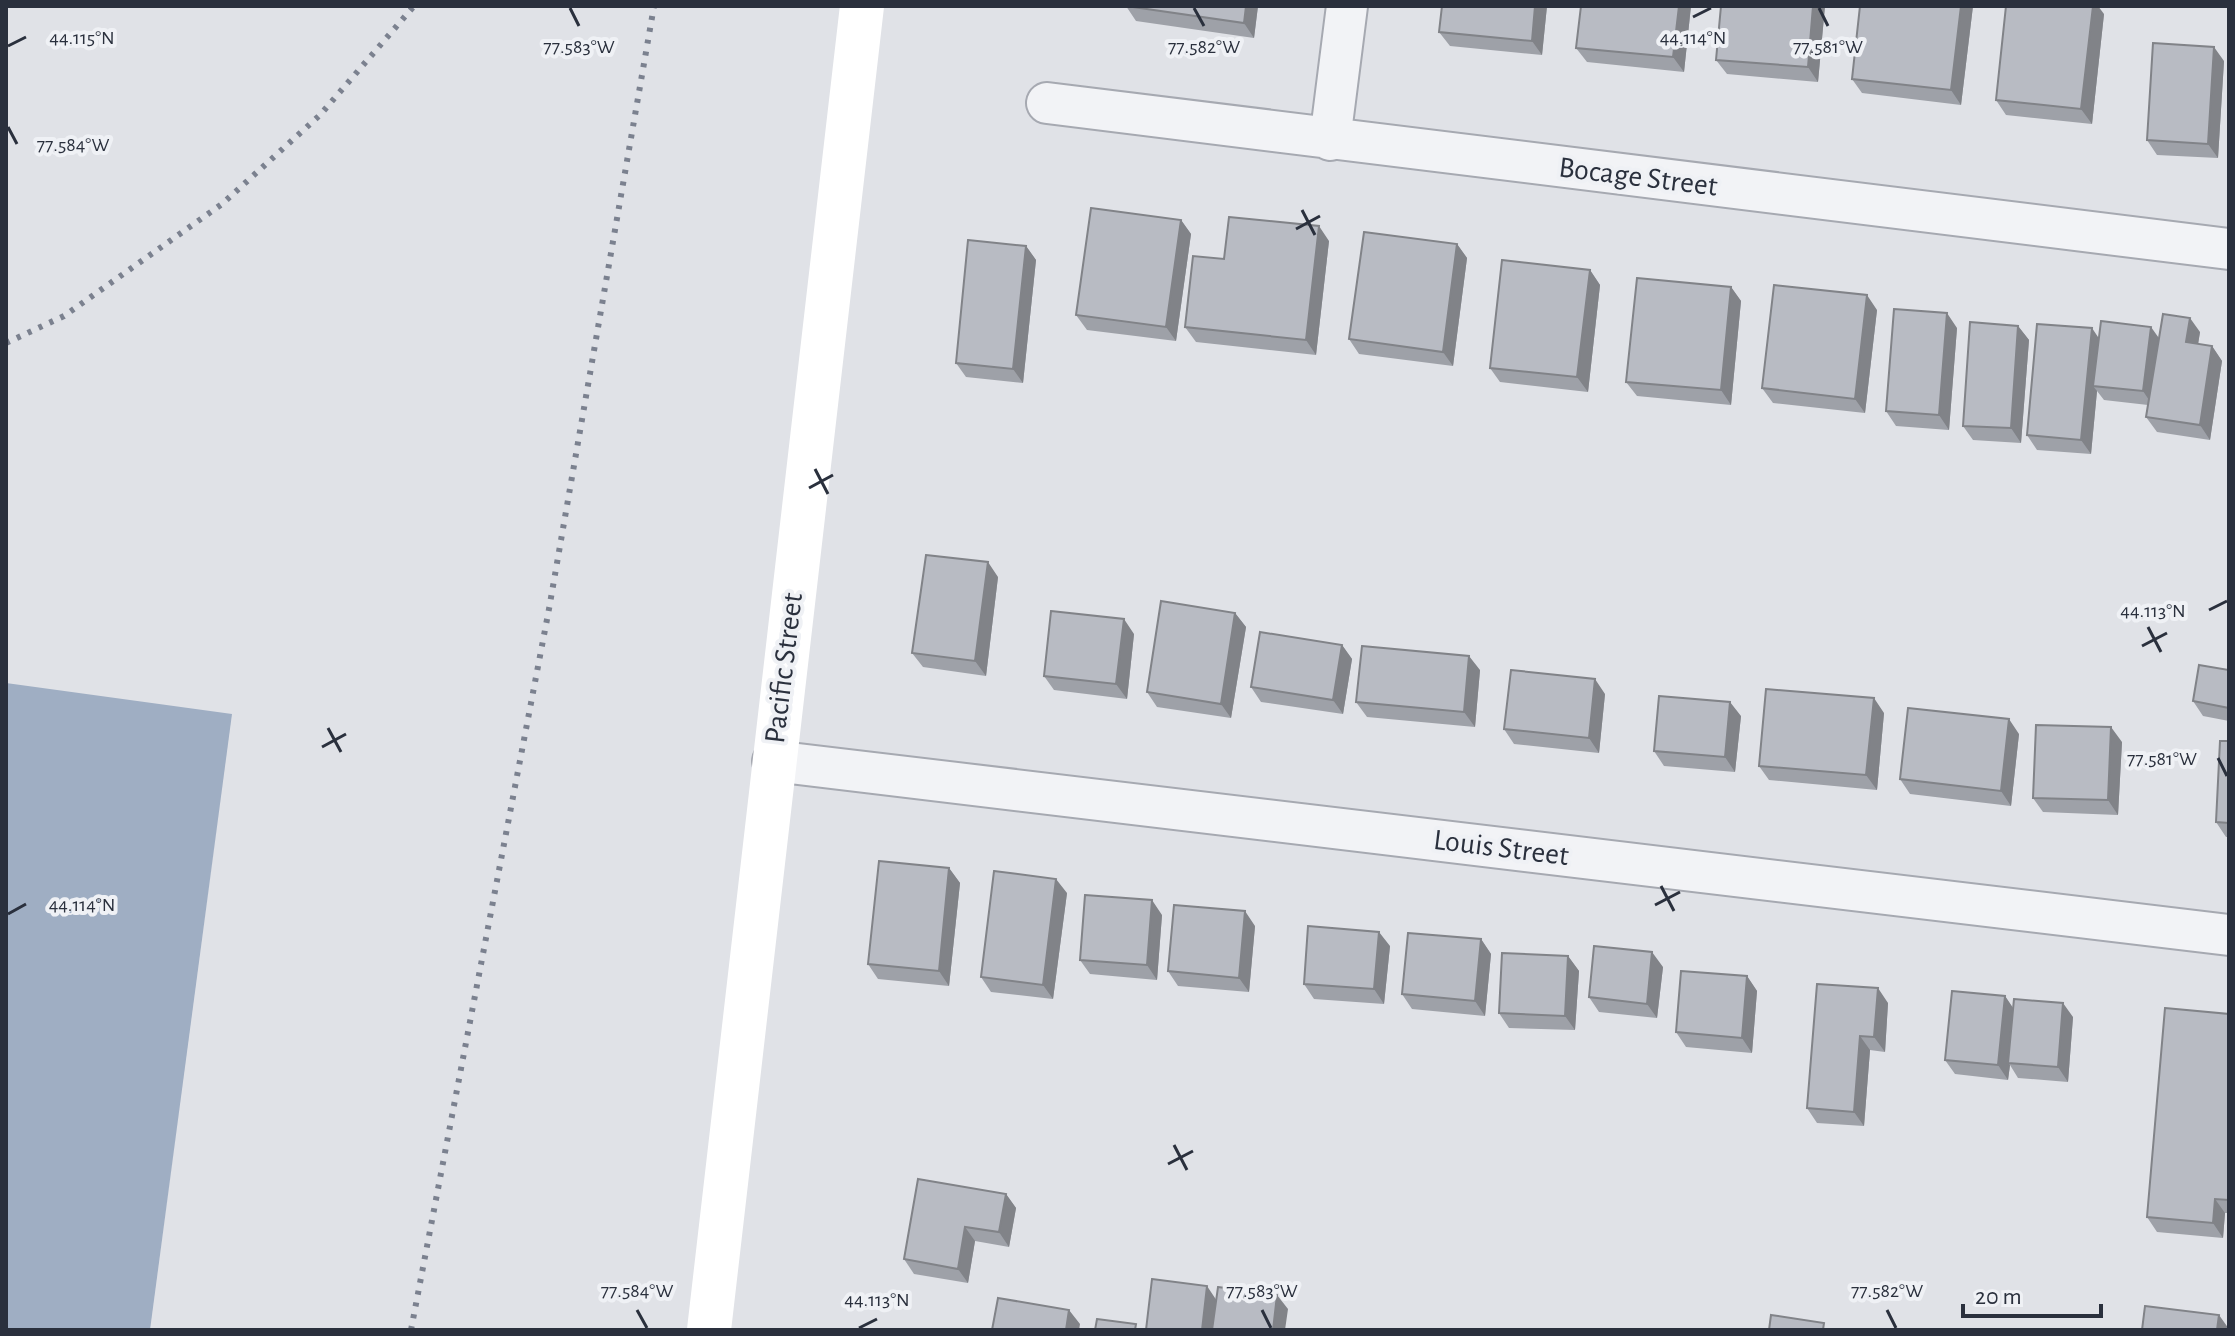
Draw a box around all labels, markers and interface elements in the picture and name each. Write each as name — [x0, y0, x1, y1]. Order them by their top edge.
text: 44.115°N — [49, 28, 115, 48]
text: 44.114°N — [1660, 28, 1726, 48]
text: 77.583°W — [543, 37, 615, 57]
text: 77.582°W — [1168, 37, 1240, 57]
text: 77.581°W — [1793, 37, 1863, 57]
text: 77.584°W — [37, 135, 109, 155]
street label: Bocage Street — [1557, 152, 1719, 202]
street label: Pacific Street — [760, 591, 808, 745]
text: 44.113°N — [2120, 601, 2186, 621]
text: 77.581°W — [2127, 749, 2197, 769]
street label: Louis Street — [1432, 825, 1571, 871]
text: 44.114°N — [49, 895, 115, 915]
scale bar — [1963, 1268, 2101, 1318]
text: 77.584°W — [601, 1281, 673, 1301]
text: 77.583°W — [1226, 1281, 1298, 1301]
text: 77.582°W — [1851, 1281, 1923, 1301]
text: 20 m — [1975, 1285, 2022, 1309]
text: 44.113°N — [844, 1290, 910, 1310]

